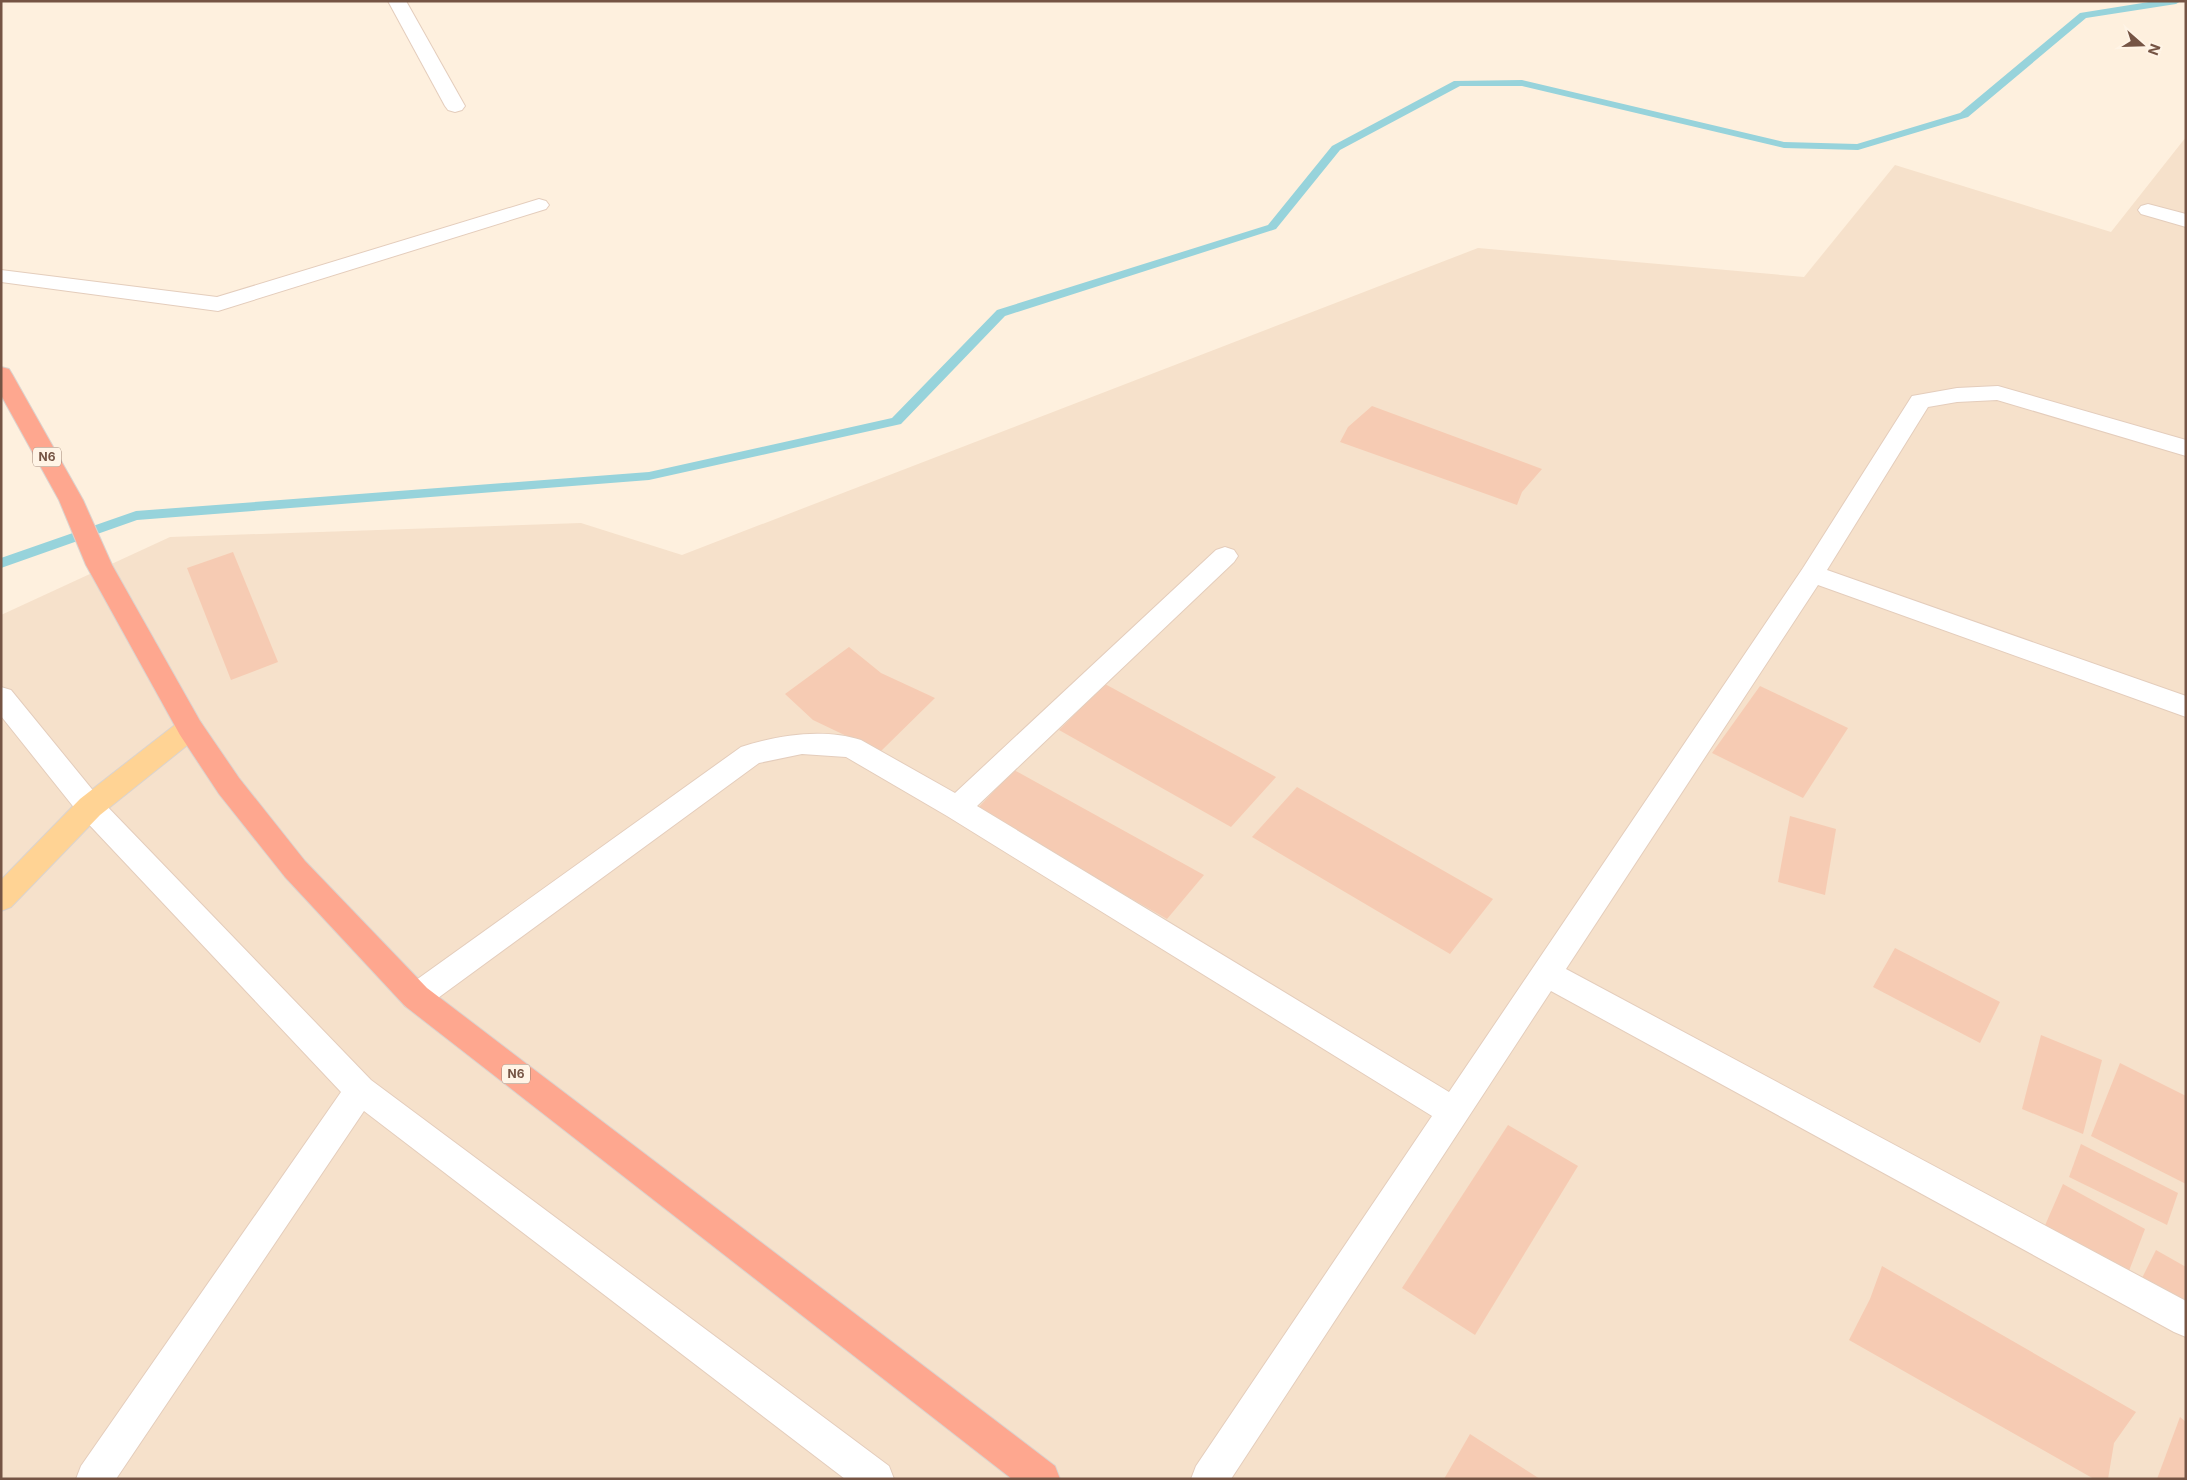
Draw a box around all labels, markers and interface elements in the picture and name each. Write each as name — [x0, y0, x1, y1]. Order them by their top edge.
north arrow — [2117, 20, 2167, 70]
text: N — [2145, 42, 2164, 58]
road number: N6 — [33, 448, 61, 467]
road number: N6 — [502, 1064, 530, 1084]

